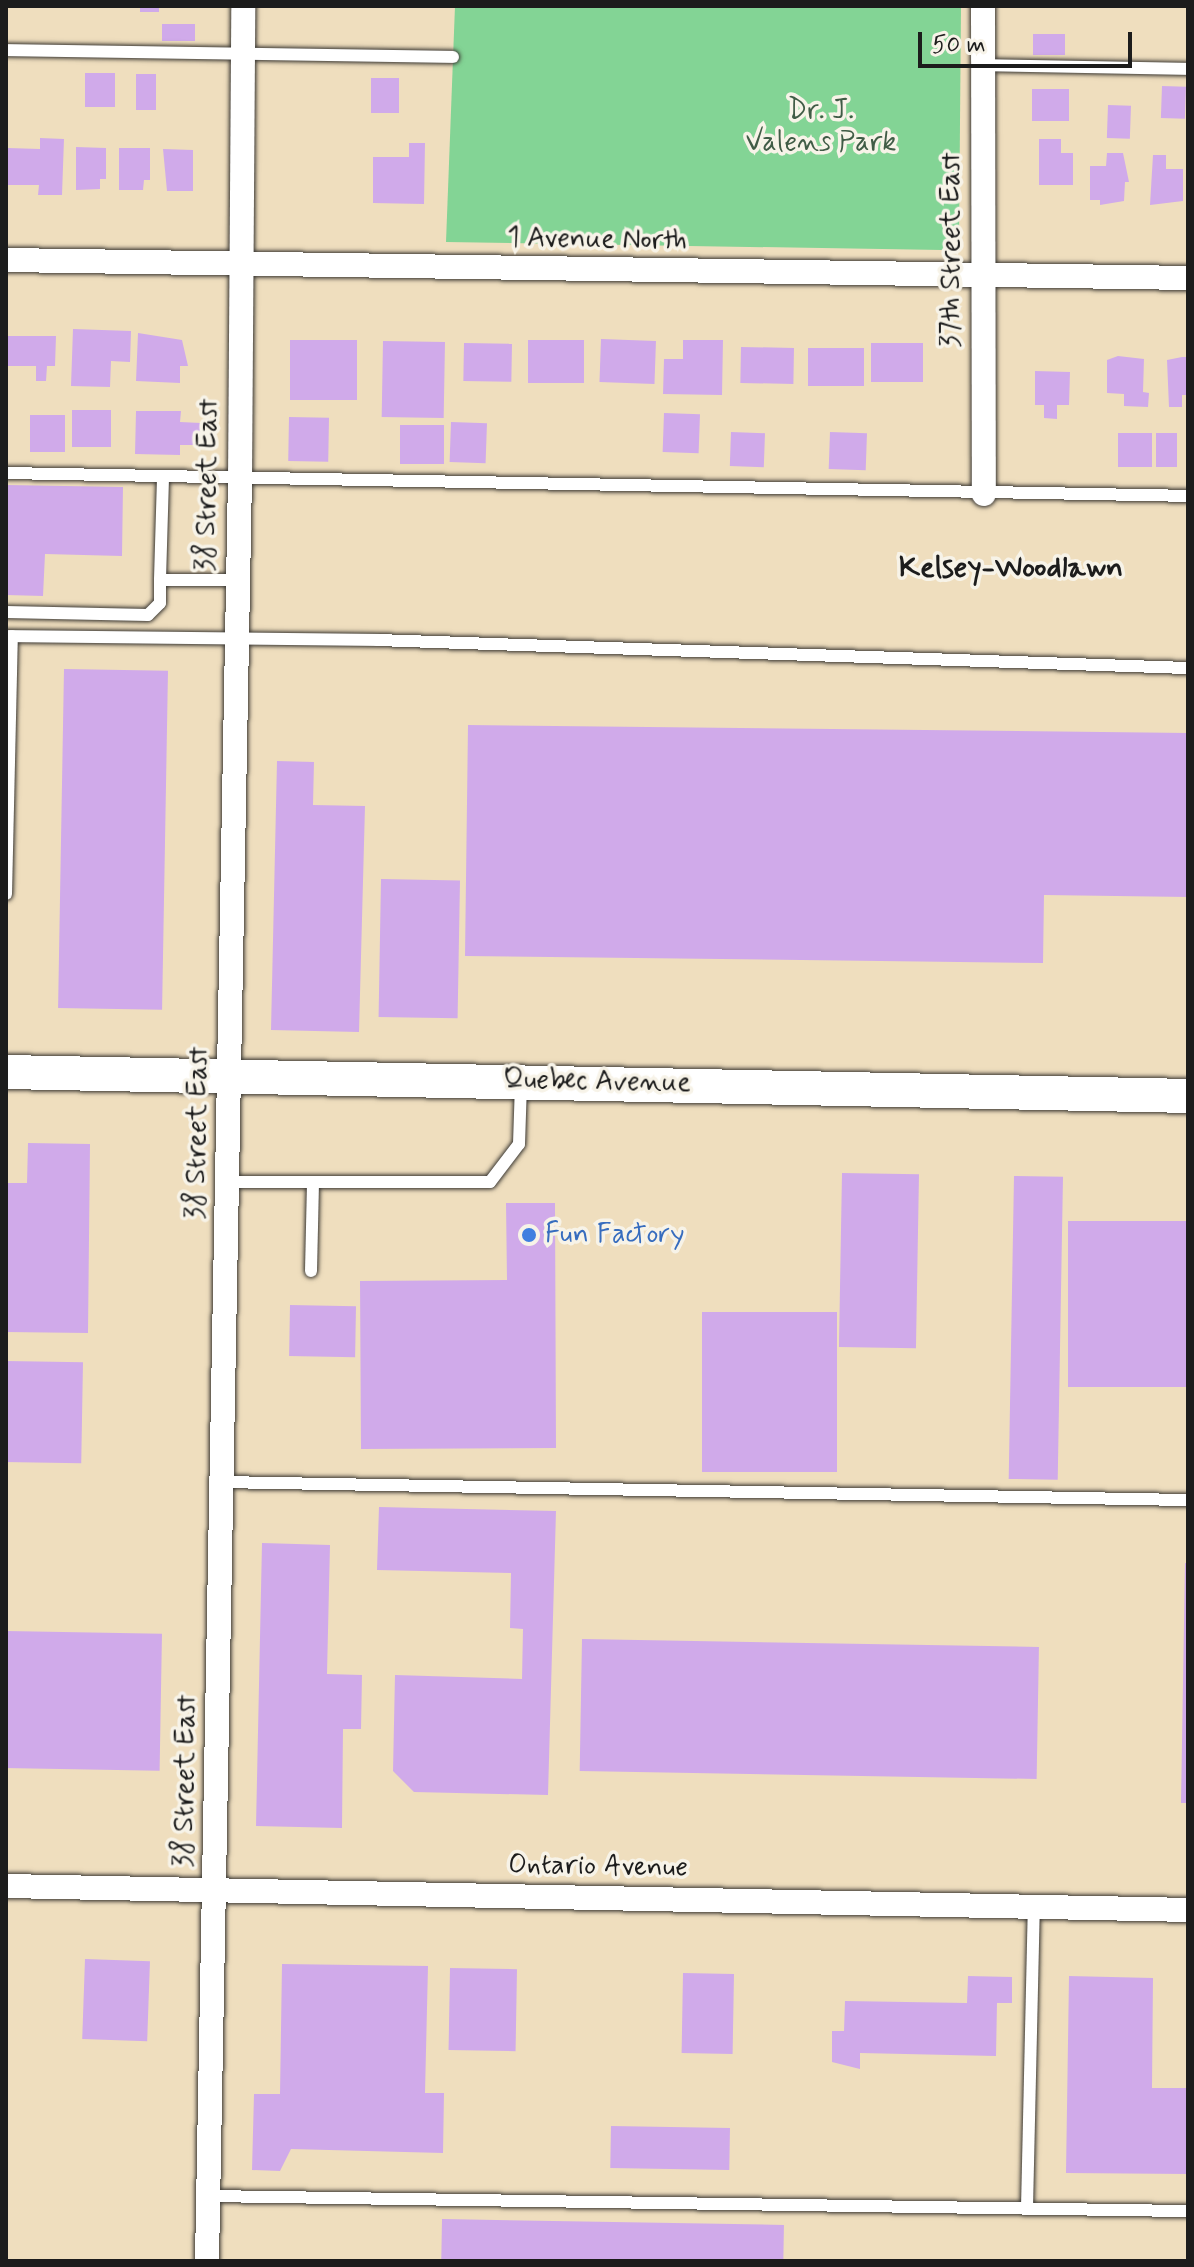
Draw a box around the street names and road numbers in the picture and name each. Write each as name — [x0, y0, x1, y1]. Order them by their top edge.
street label: 37th Street East — [935, 152, 969, 348]
street label: 1 Avenue North — [507, 222, 687, 258]
street label: 38 Street East — [190, 398, 226, 572]
street label: 38 Street East — [180, 1046, 216, 1220]
street label: Quebec Avenue — [507, 1064, 687, 1100]
street label: 38 Street East — [168, 1694, 204, 1868]
street label: Ontario Avenue — [506, 1849, 690, 1885]

